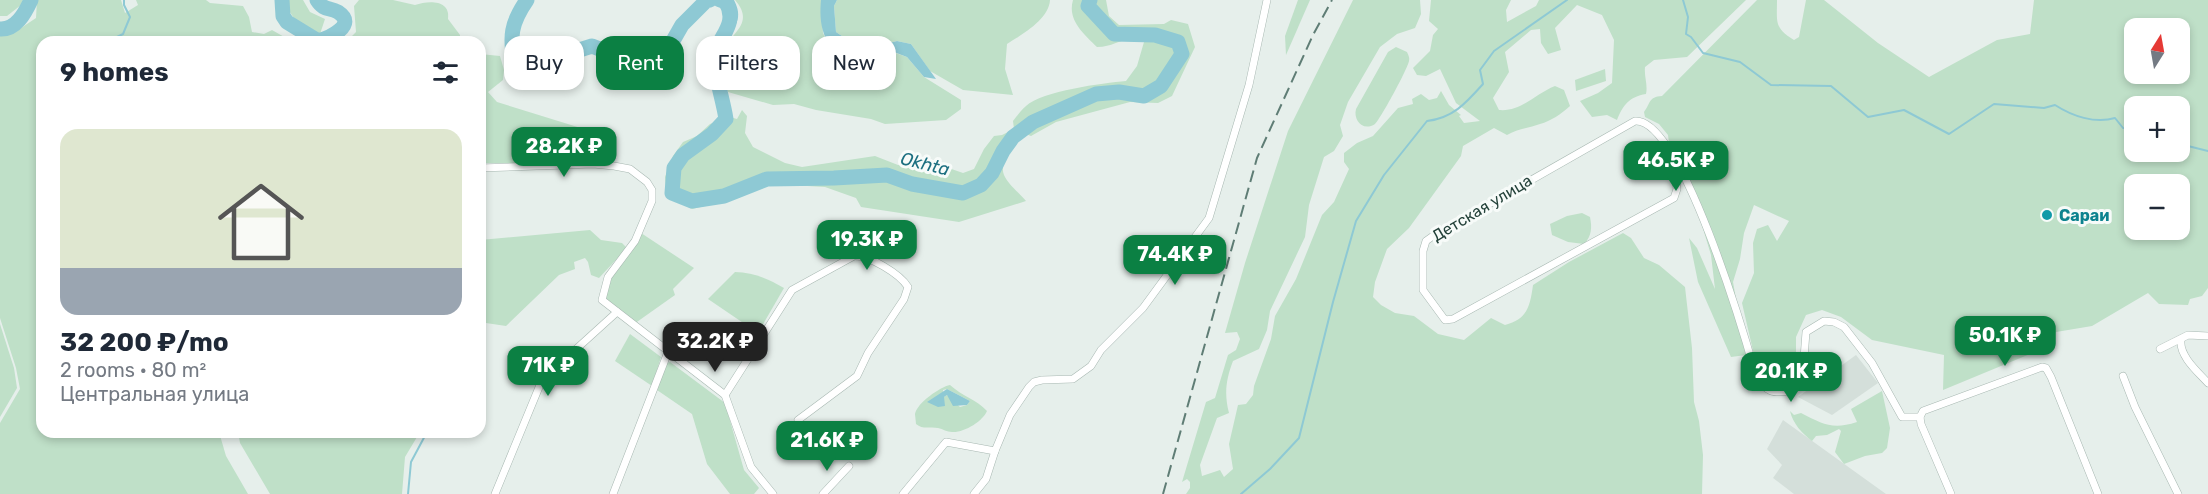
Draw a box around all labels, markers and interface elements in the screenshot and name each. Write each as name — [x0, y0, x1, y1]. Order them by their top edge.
north arrow — [2124, 18, 2190, 84]
map controls — [2124, 18, 2190, 240]
chip: Buy — [504, 36, 584, 90]
chip: Rent — [596, 36, 684, 90]
chip: Filters — [696, 36, 800, 90]
chip: New — [812, 36, 896, 90]
icon: filters — [429, 56, 462, 89]
text: 9 homes — [60, 57, 169, 88]
button: + — [2124, 96, 2190, 162]
pin: 28.2K ₽ — [509, 127, 619, 178]
text: 28.2K ₽ — [526, 134, 602, 158]
pin: 46.5K ₽ — [1621, 141, 1731, 192]
water label: Okhta — [898, 147, 952, 181]
text: 46.5K ₽ — [1637, 148, 1715, 172]
icon: home — [207, 168, 315, 276]
street label: Детская улица — [1429, 171, 1535, 245]
button: − — [2124, 174, 2190, 240]
place label: Сараи — [2059, 206, 2109, 225]
marker: Сараи — [2040, 208, 2054, 222]
pin: 19.3K ₽ — [812, 220, 922, 271]
text: 19.3K ₽ — [831, 227, 903, 251]
pin: 74.4K ₽ — [1120, 235, 1230, 286]
text: 74.4K ₽ — [1137, 242, 1213, 266]
pin: 50.1K ₽ — [1950, 316, 2060, 367]
pin: 32.2K ₽ — [660, 322, 770, 373]
text: 50.1K ₽ — [1969, 323, 2041, 347]
text: 32 200 ₽/mo — [60, 327, 229, 358]
text: 32.2K ₽ — [677, 329, 753, 353]
pin: 71K ₽ — [506, 346, 590, 397]
pin: 20.1K ₽ — [1736, 352, 1846, 403]
text: 71K ₽ — [521, 353, 575, 377]
text: 2 rooms · 80 m² — [60, 358, 206, 382]
text: 20.1K ₽ — [1755, 359, 1827, 383]
text: Центральная улица — [60, 382, 249, 406]
pin: 21.6K ₽ — [772, 421, 882, 472]
text: 21.6K ₽ — [790, 428, 864, 452]

